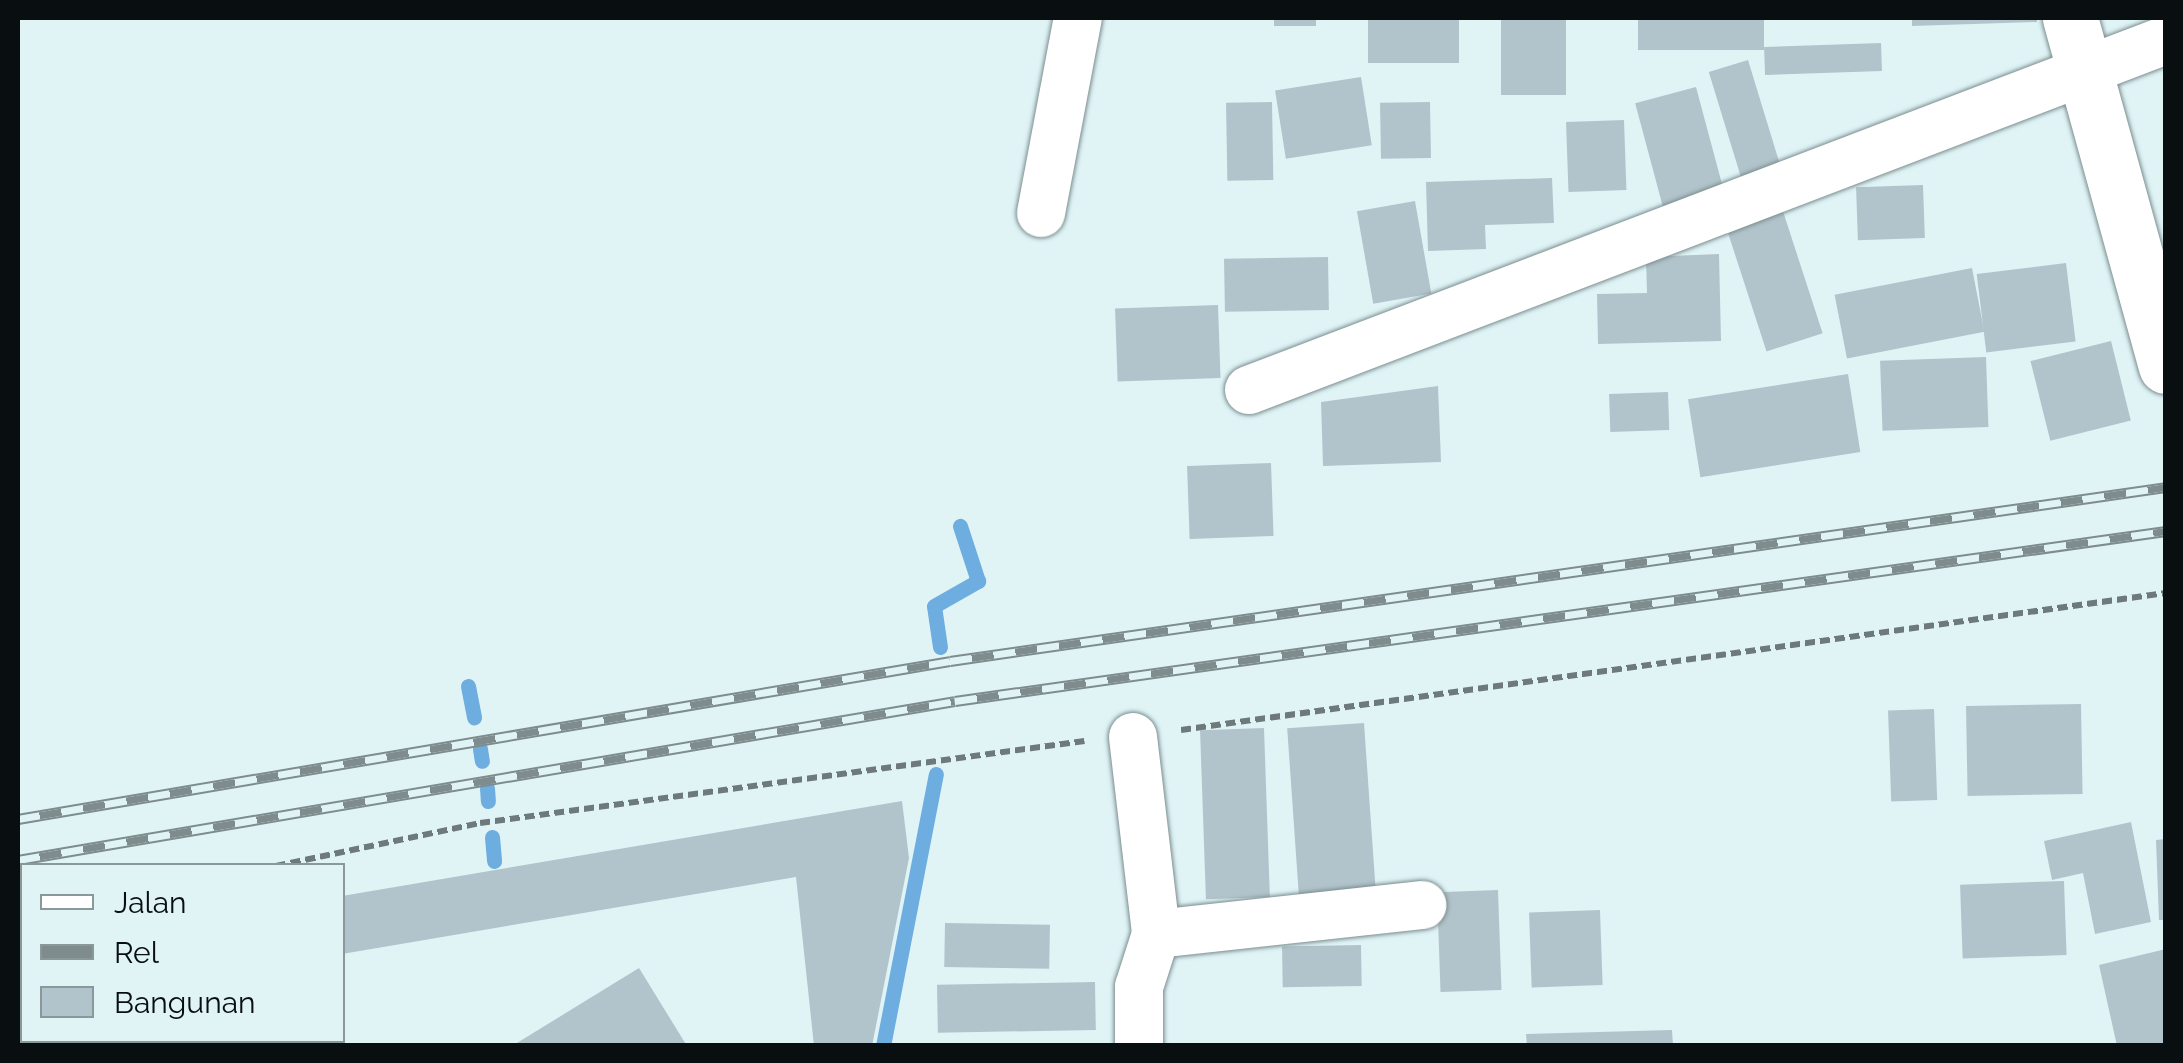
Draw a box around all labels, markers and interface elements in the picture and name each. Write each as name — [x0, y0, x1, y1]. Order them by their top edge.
legend — [20, 863, 345, 1043]
text: Jalan — [114, 885, 187, 920]
text: Rel — [114, 935, 159, 970]
text: Bangunan — [114, 985, 256, 1020]

